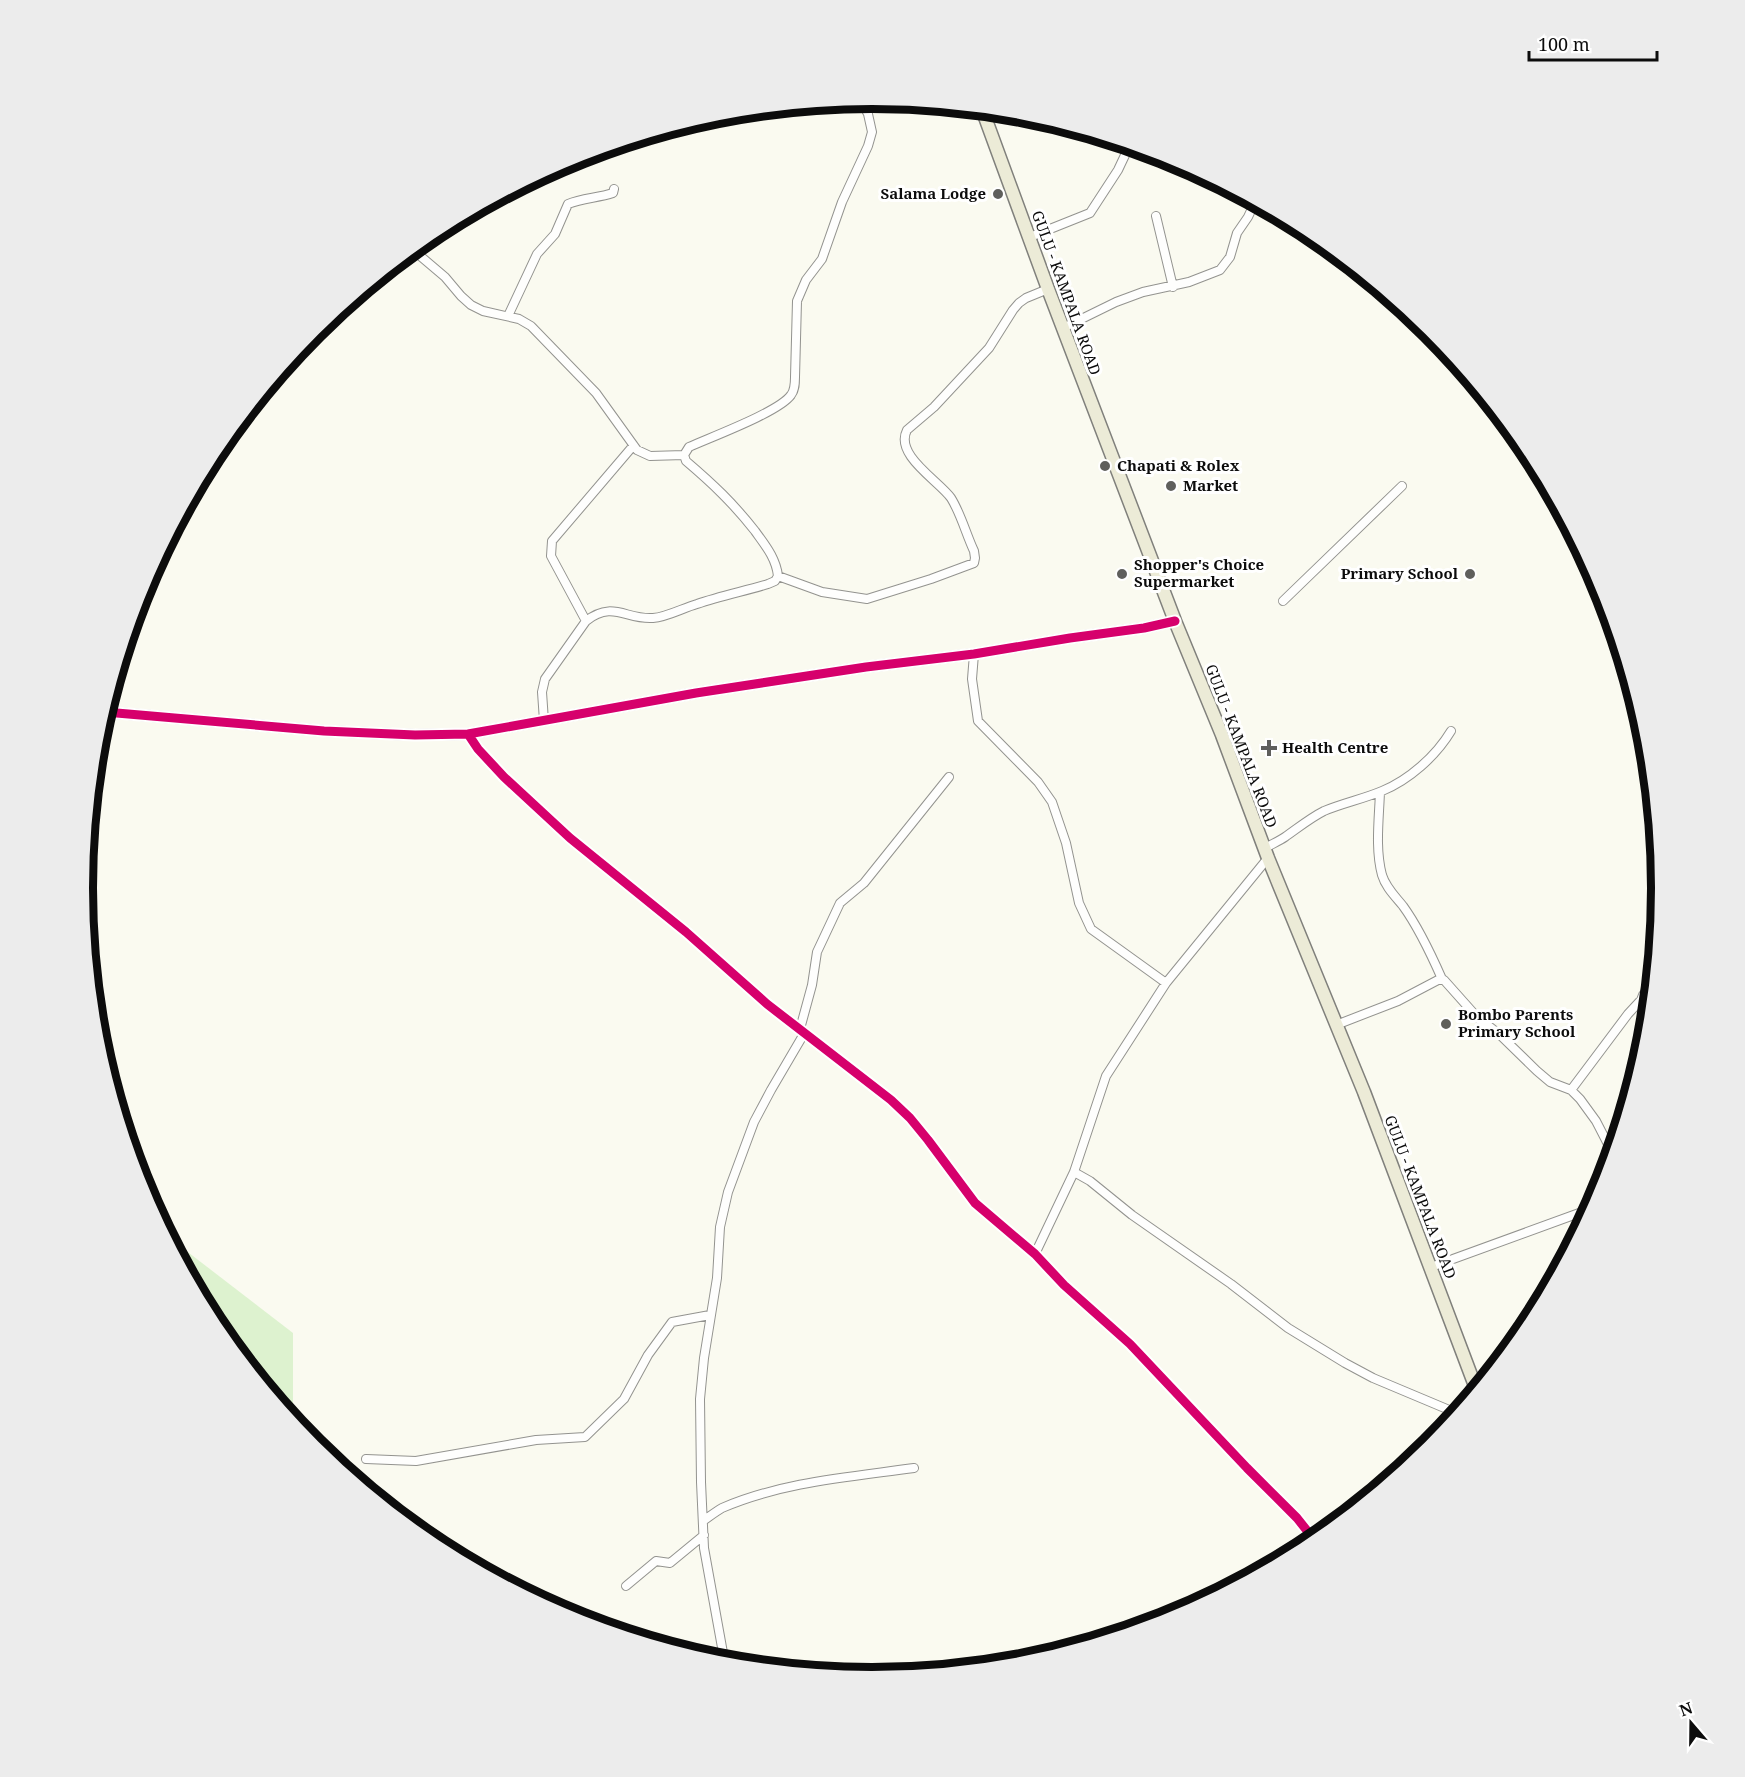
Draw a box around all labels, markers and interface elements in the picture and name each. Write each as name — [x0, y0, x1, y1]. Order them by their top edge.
scale bar — [1529, 24, 1656, 62]
text: 100 m — [1538, 32, 1590, 56]
place label: Salama Lodge — [881, 183, 986, 203]
marker: Salama Lodge — [991, 187, 1005, 201]
street label: GULU - KAMPALA ROAD — [1028, 208, 1106, 378]
place label: Chapati & Rolex — [1117, 455, 1240, 475]
marker: Chapati & Rolex — [1098, 459, 1112, 473]
place label: Market — [1183, 475, 1238, 495]
marker: Market — [1164, 479, 1178, 493]
place label: Shopper's Choice Supermarket — [1134, 554, 1264, 591]
place label: Primary School — [1341, 563, 1459, 583]
marker: Shopper's Choice Supermarket — [1115, 567, 1129, 581]
marker: Primary School — [1463, 567, 1477, 581]
street label: GULU - KAMPALA ROAD — [1201, 661, 1282, 830]
place label: Health Centre — [1282, 737, 1388, 757]
marker: Health Centre — [1260, 739, 1278, 757]
place label: Bombo Parents Primary School — [1458, 1004, 1576, 1041]
marker: Bombo Parents Primary School — [1439, 1017, 1453, 1031]
street label: GULU - KAMPALA ROAD — [1380, 1112, 1461, 1281]
north arrow — [1661, 1693, 1721, 1753]
text: N — [1676, 1696, 1696, 1721]

